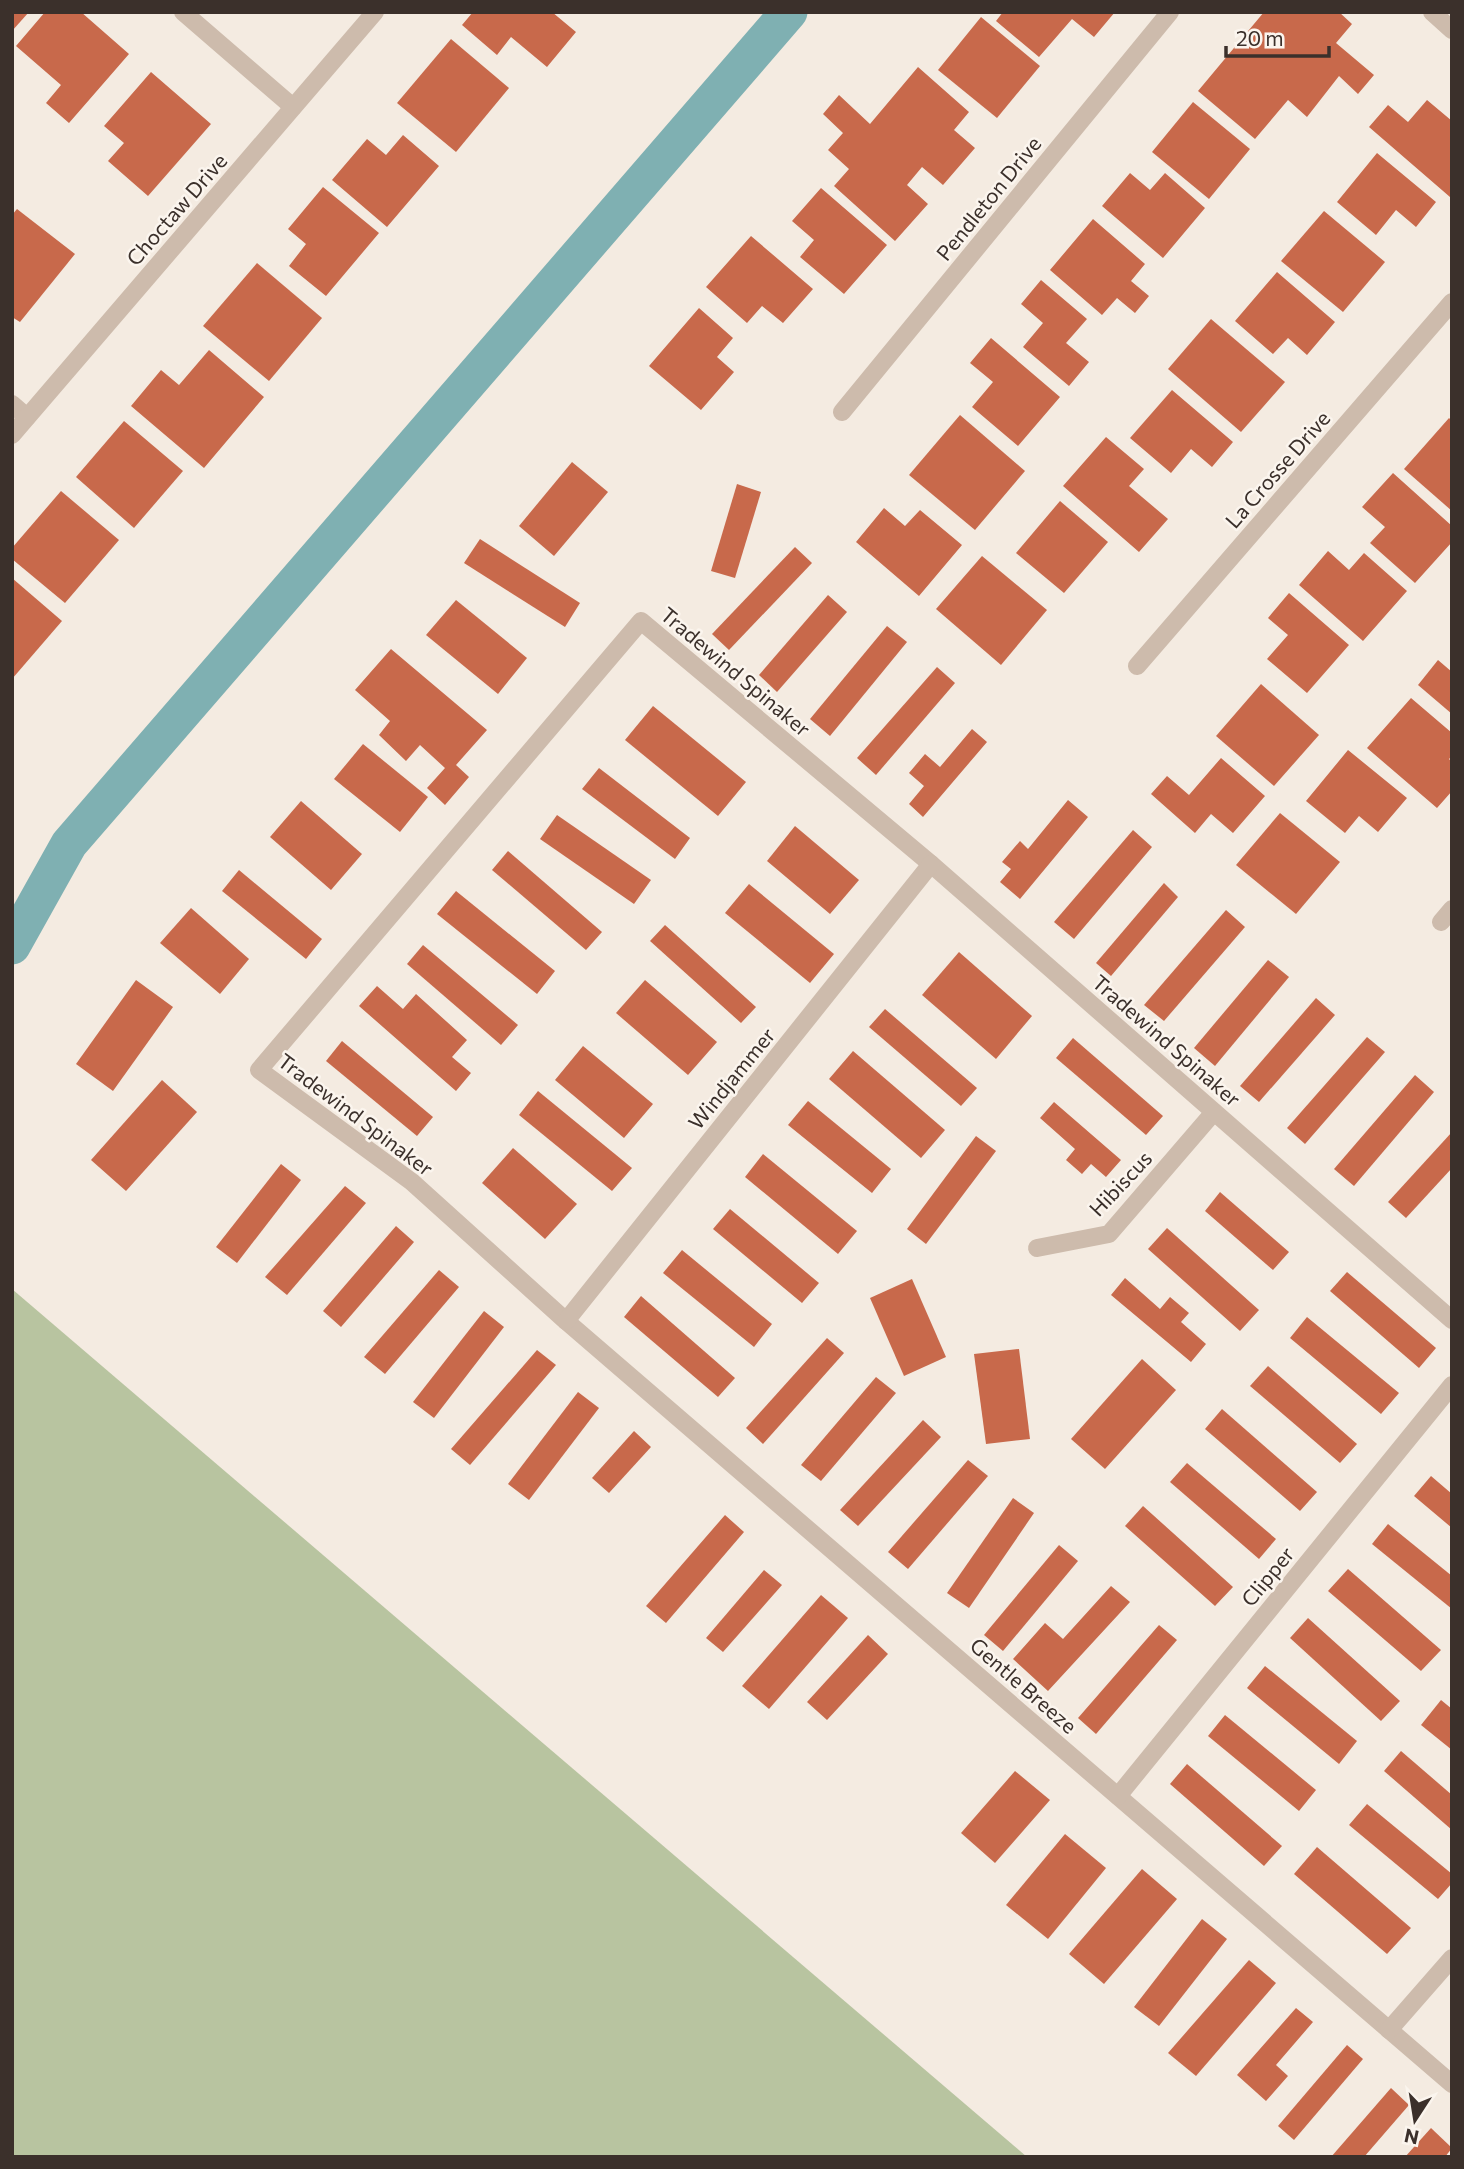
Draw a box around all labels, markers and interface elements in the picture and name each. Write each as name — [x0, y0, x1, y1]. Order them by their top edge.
scale bar — [1226, 14, 1329, 58]
text: 20 m — [1236, 25, 1284, 50]
street label: Pendleton Drive — [930, 131, 1046, 265]
street label: Choctaw Drive — [121, 148, 231, 270]
street label: La Crosse Drive — [1219, 405, 1335, 533]
street label: Tradewind Spinaker — [656, 601, 816, 741]
street label: Tradewind Spinaker — [1088, 969, 1246, 1111]
street label: Windjammer — [682, 1022, 780, 1134]
street label: Tradewind Spinaker — [274, 1048, 438, 1180]
street label: Hibiscus — [1084, 1145, 1156, 1221]
street label: Clipper — [1235, 1541, 1299, 1611]
street label: Gentle Breeze — [966, 1632, 1082, 1738]
north arrow — [1380, 2085, 1450, 2155]
text: N — [1402, 2124, 1421, 2150]

